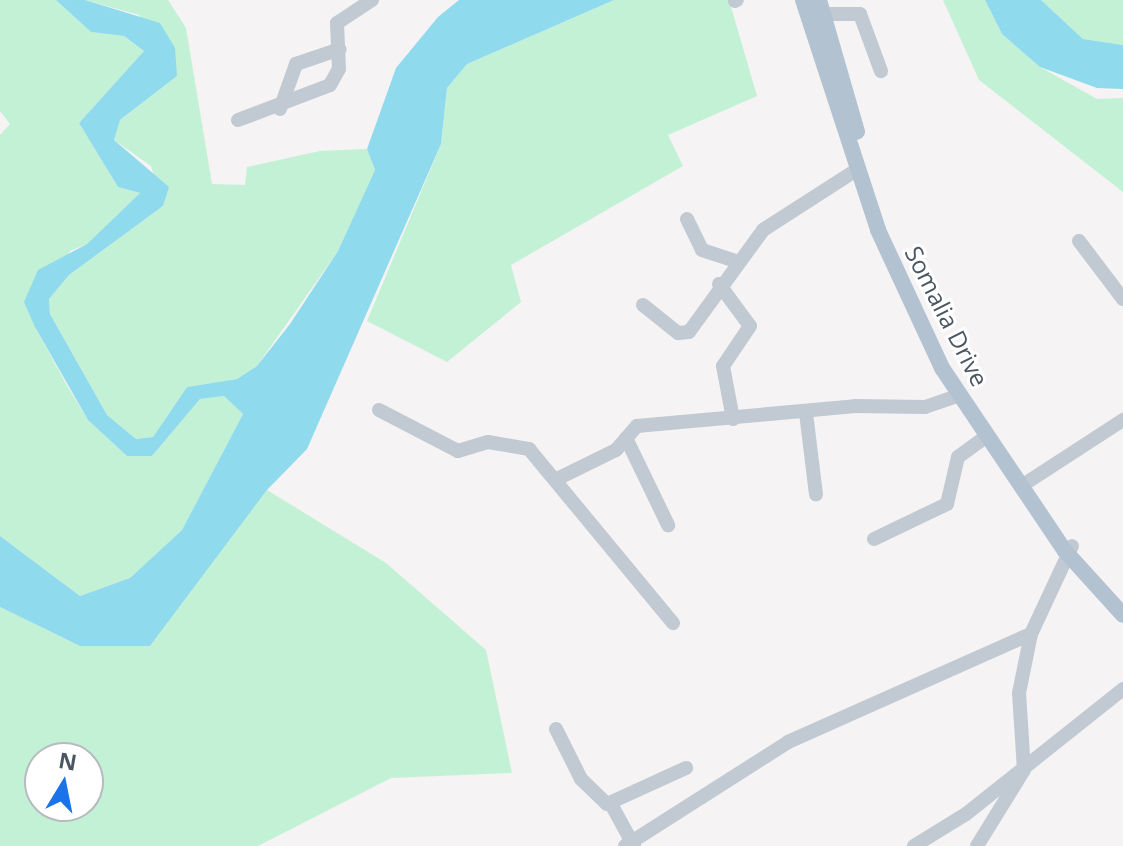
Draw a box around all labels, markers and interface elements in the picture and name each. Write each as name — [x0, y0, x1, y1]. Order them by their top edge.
street label: Somalia Drive — [899, 241, 995, 391]
north arrow — [24, 742, 104, 822]
text: N — [56, 744, 79, 777]

